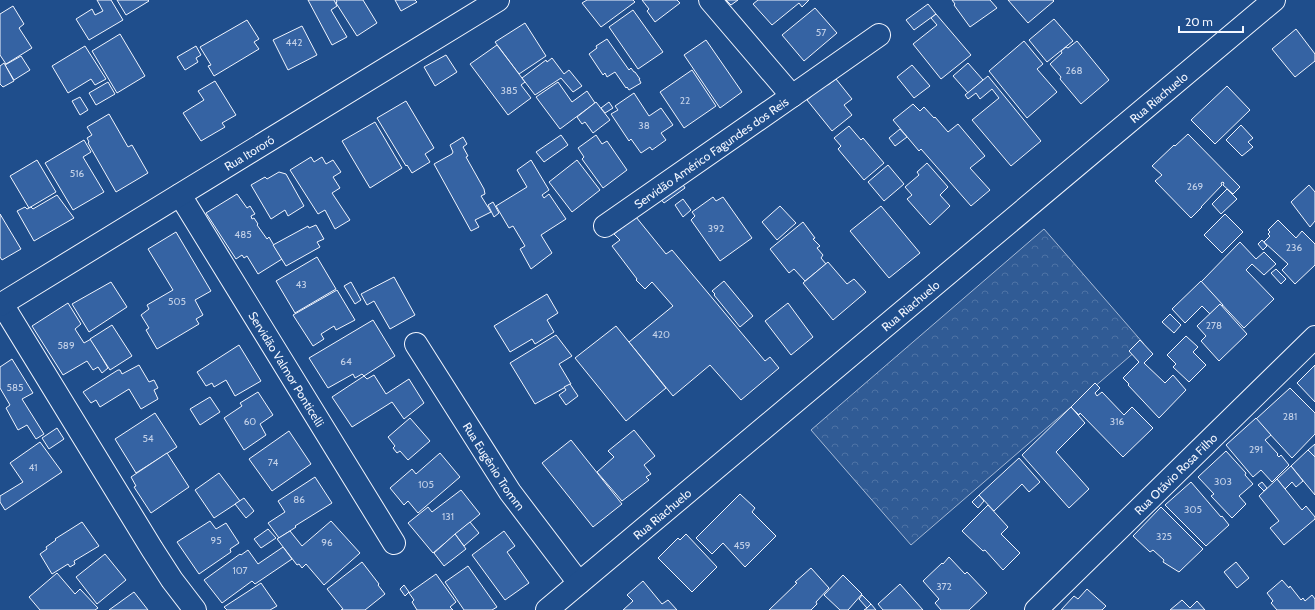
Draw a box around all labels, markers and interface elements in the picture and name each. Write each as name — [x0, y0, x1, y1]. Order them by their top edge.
scale bar — [1179, 8, 1243, 34]
text: 20 m — [1185, 14, 1213, 29]
house number: 57 — [816, 26, 826, 39]
house number: 442 — [286, 36, 302, 49]
house number: 268 — [1066, 64, 1082, 77]
street label: Rua Riachuelo — [1126, 68, 1191, 126]
house number: 385 — [501, 84, 517, 97]
street label: Servidão Américo Fagundes dos Reis — [631, 93, 791, 211]
house number: 22 — [680, 94, 690, 107]
house number: 38 — [638, 119, 650, 132]
street label: Rua Itororó — [221, 131, 277, 173]
house number: 516 — [70, 167, 84, 180]
house number: 269 — [1187, 180, 1204, 193]
house number: 392 — [708, 222, 724, 235]
house number: 485 — [234, 228, 252, 241]
house number: 236 — [1286, 241, 1302, 254]
street label: Rua Riachuelo — [878, 276, 942, 334]
house number: 43 — [295, 278, 307, 291]
house number: 505 — [168, 295, 186, 308]
street label: Servidão Valmor Ponticelli — [246, 308, 328, 429]
house number: 278 — [1206, 319, 1222, 332]
house number: 420 — [652, 328, 670, 341]
house number: 589 — [57, 339, 75, 352]
house number: 64 — [340, 355, 352, 368]
house number: 585 — [7, 381, 23, 394]
house number: 281 — [1283, 410, 1297, 423]
house number: 60 — [244, 415, 256, 428]
house number: 316 — [1110, 415, 1124, 428]
street label: Rua Eugênio Tromm — [460, 419, 528, 513]
street label: Rua Otávio Rosa Filho — [1131, 429, 1220, 518]
house number: 54 — [142, 432, 154, 445]
house number: 291 — [1249, 443, 1263, 456]
house number: 74 — [268, 456, 278, 469]
house number: 41 — [28, 461, 38, 474]
house number: 303 — [1214, 475, 1232, 488]
house number: 105 — [418, 478, 434, 491]
street label: Rua Riachuelo — [630, 485, 694, 542]
house number: 86 — [293, 493, 305, 506]
house number: 305 — [1184, 503, 1202, 516]
house number: 131 — [442, 510, 454, 523]
house number: 325 — [1156, 530, 1172, 543]
house number: 95 — [210, 534, 222, 547]
house number: 96 — [321, 536, 333, 549]
house number: 459 — [734, 539, 751, 552]
house number: 107 — [232, 564, 248, 577]
house number: 372 — [936, 580, 952, 593]

